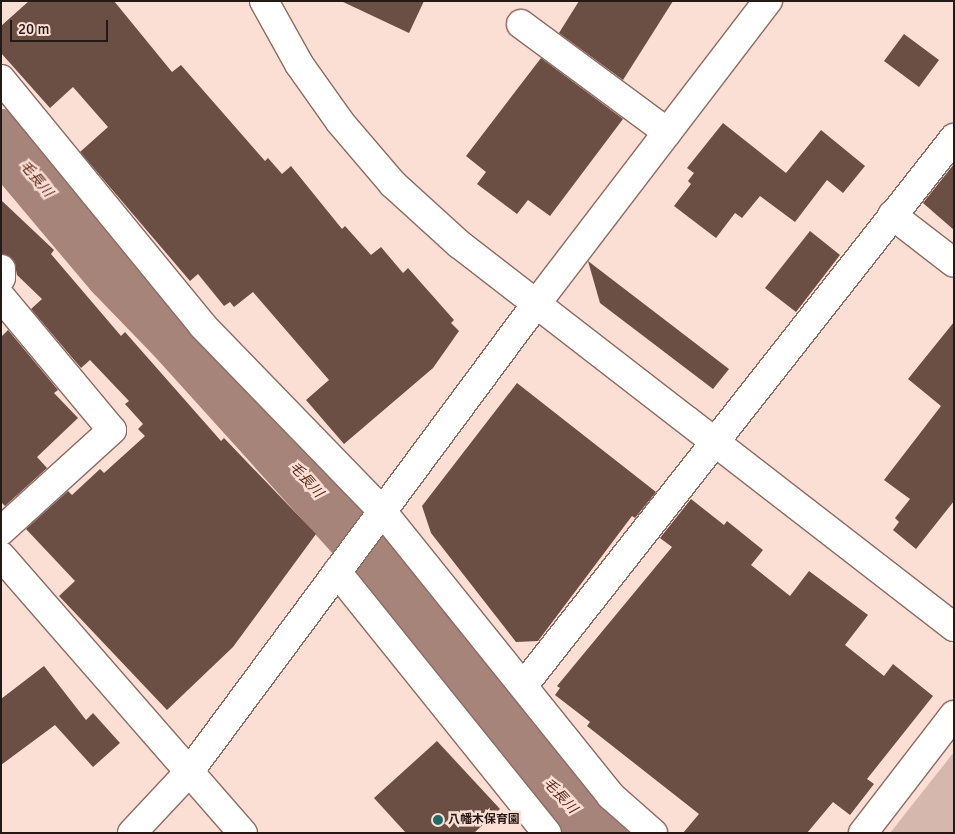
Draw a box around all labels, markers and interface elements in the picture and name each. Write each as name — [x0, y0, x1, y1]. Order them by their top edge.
scale bar — [12, 10, 110, 42]
text: 20 m — [18, 20, 49, 38]
water label: 毛長川 — [16, 158, 56, 200]
water label: 毛長川 — [286, 459, 326, 501]
water label: 毛長川 — [540, 775, 580, 817]
place label: 八幡木保育園 — [448, 813, 520, 827]
marker: 八幡木保育園 — [432, 814, 444, 826]

